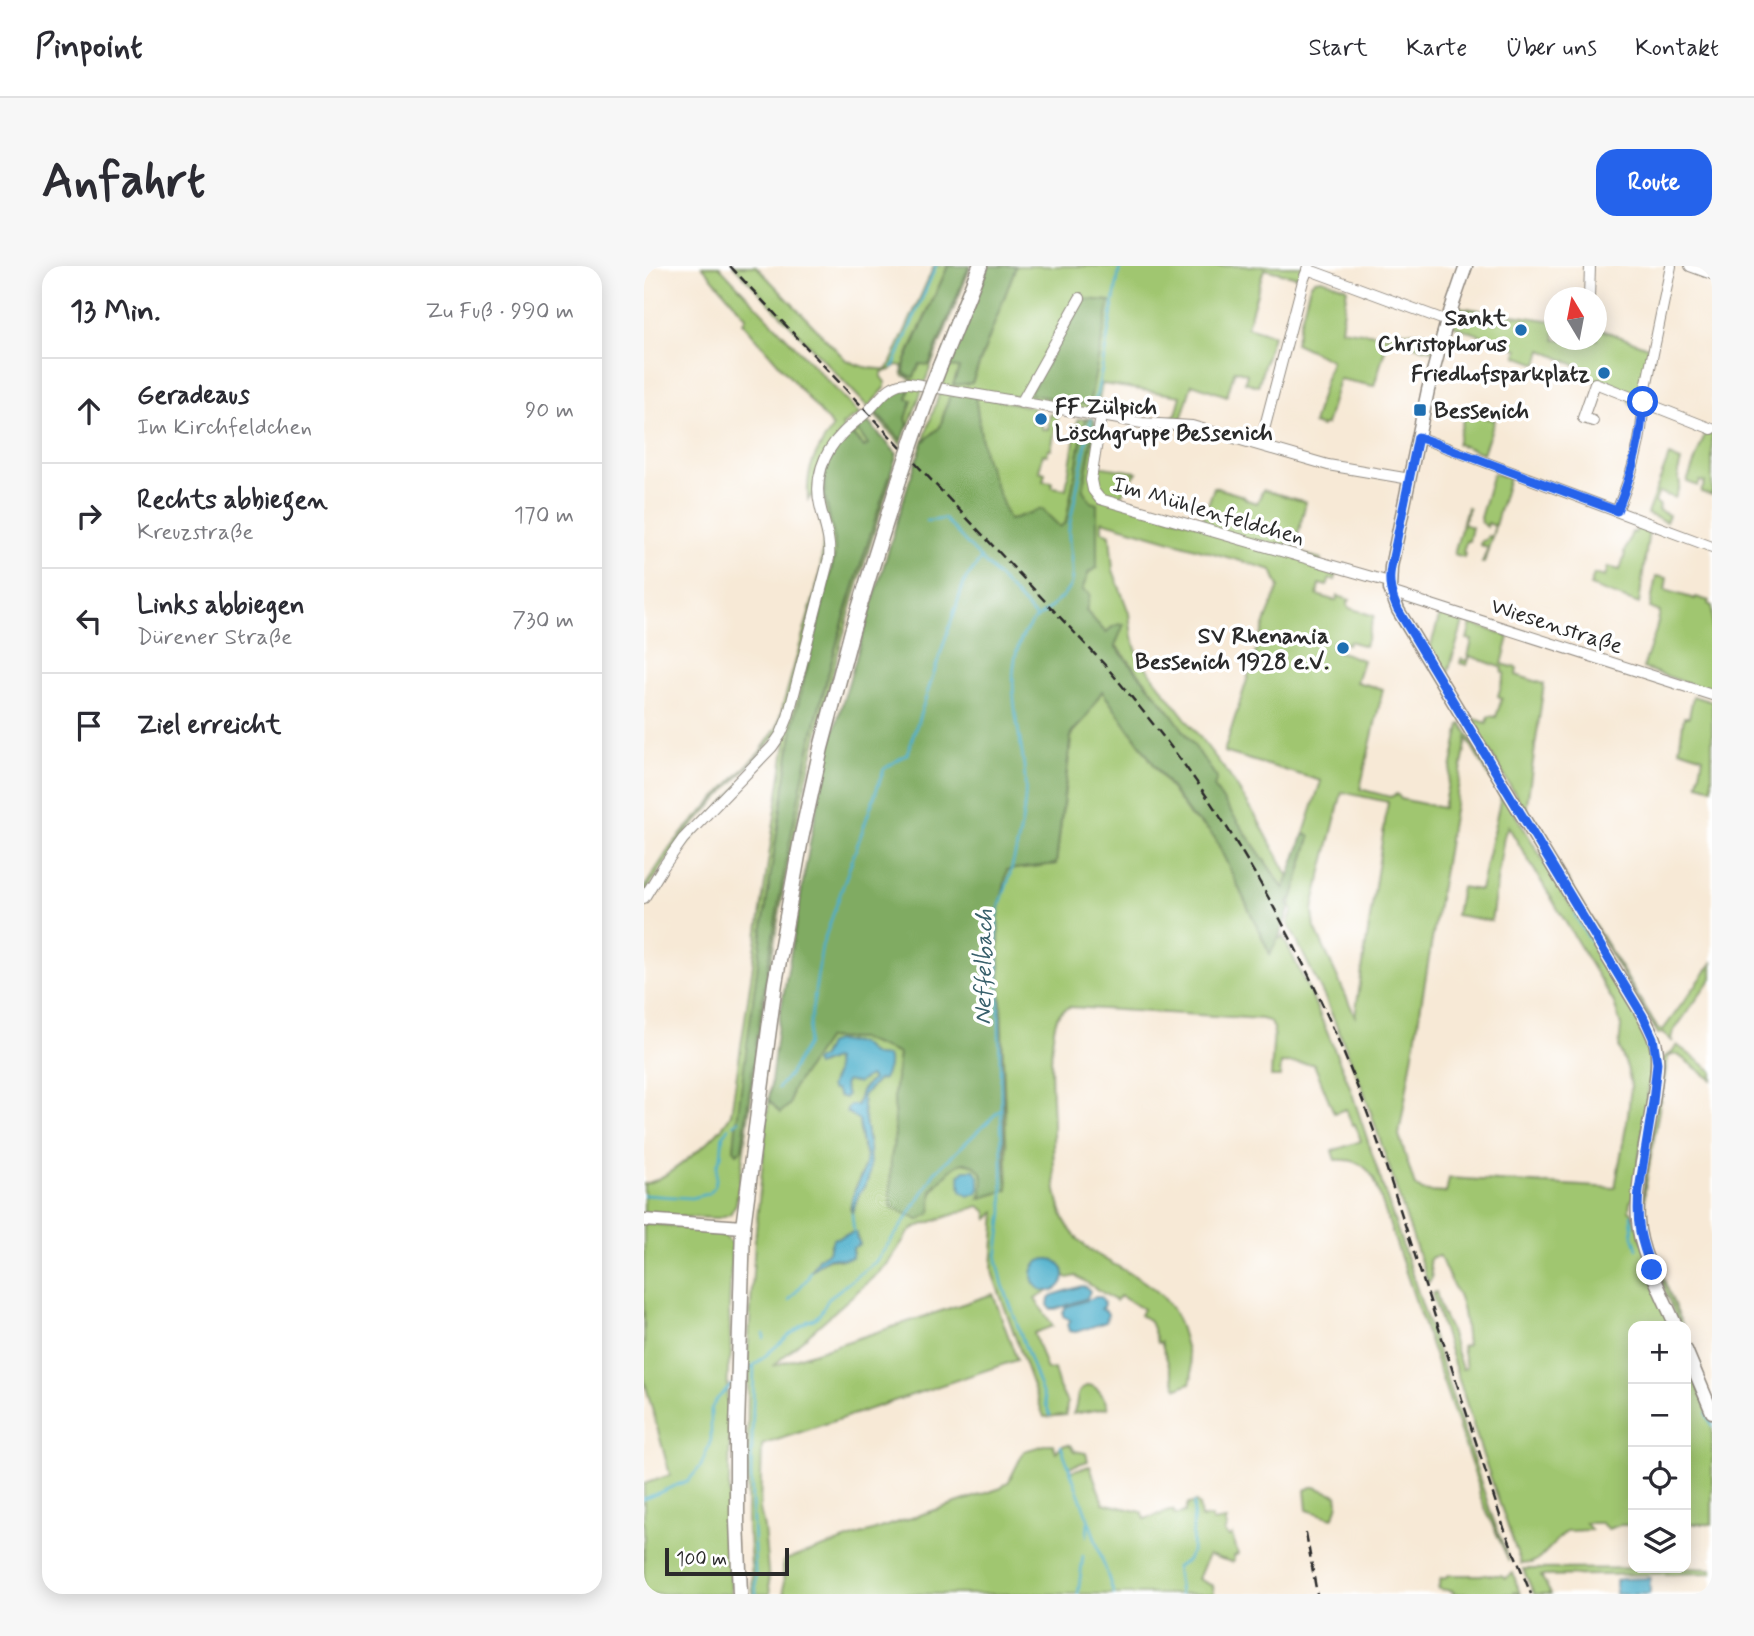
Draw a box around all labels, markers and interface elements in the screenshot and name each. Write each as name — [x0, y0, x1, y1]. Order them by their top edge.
text: Pinpoint — [35, 26, 143, 70]
text: Start — [1308, 33, 1368, 64]
text: Karte — [1406, 33, 1467, 64]
text: Über uns — [1505, 33, 1597, 64]
text: Kontakt — [1635, 33, 1719, 64]
button: Route — [1596, 149, 1712, 216]
text: Anfahrt — [42, 150, 205, 215]
north arrow — [1544, 287, 1607, 350]
text: 13 Min. — [70, 292, 160, 331]
text: Zu Fuß · 990 m — [425, 297, 574, 327]
place label: Sankt Christophorus — [1377, 304, 1508, 360]
marker: Sankt Christophorus — [1513, 322, 1529, 338]
place label: Friedhofsparkplatz — [1411, 360, 1590, 390]
marker: Friedhofsparkplatz — [1596, 365, 1612, 381]
text: Geradeaus — [137, 379, 250, 413]
route start — [1627, 386, 1658, 417]
icon: ahead — [70, 392, 108, 430]
place label: FF Zülpich Löschgruppe Bessenich — [1055, 393, 1273, 449]
text: 90 m — [525, 396, 574, 426]
place label: Bessenich — [1434, 397, 1529, 427]
marker: Bessenich — [1412, 402, 1428, 418]
marker: FF Zülpich Löschgruppe Bessenich — [1033, 411, 1049, 427]
text: Im Kirchfeldchen — [137, 413, 312, 443]
street label: Im Mühlenfeldchen — [1109, 470, 1308, 554]
text: Rechts abbiegen — [137, 484, 328, 518]
icon: right — [70, 497, 108, 535]
text: 170 m — [514, 501, 574, 531]
text: Kreuzstraße — [137, 518, 254, 548]
text: Links abbiegen — [137, 589, 305, 623]
street label: Wiesenstraße — [1487, 591, 1626, 662]
icon: left — [70, 602, 108, 640]
text: 730 m — [512, 606, 574, 636]
place label: SV Rhenania Bessenich 1928 e.V. — [1135, 622, 1329, 678]
text: Dürener Straße — [137, 623, 292, 653]
marker: SV Rhenania Bessenich 1928 e.V. — [1335, 640, 1351, 656]
icon: arrive — [70, 707, 108, 745]
text: Ziel erreicht — [137, 709, 281, 743]
water label: Neffelbach — [968, 909, 1001, 1025]
route end — [1636, 1254, 1667, 1285]
map controls — [1628, 1321, 1691, 1573]
button: + — [1628, 1321, 1691, 1384]
button: − — [1628, 1384, 1691, 1447]
button: locate — [1628, 1447, 1691, 1510]
button: layers — [1628, 1510, 1691, 1573]
scale bar — [665, 1545, 789, 1577]
text: 100 m — [676, 1547, 727, 1572]

